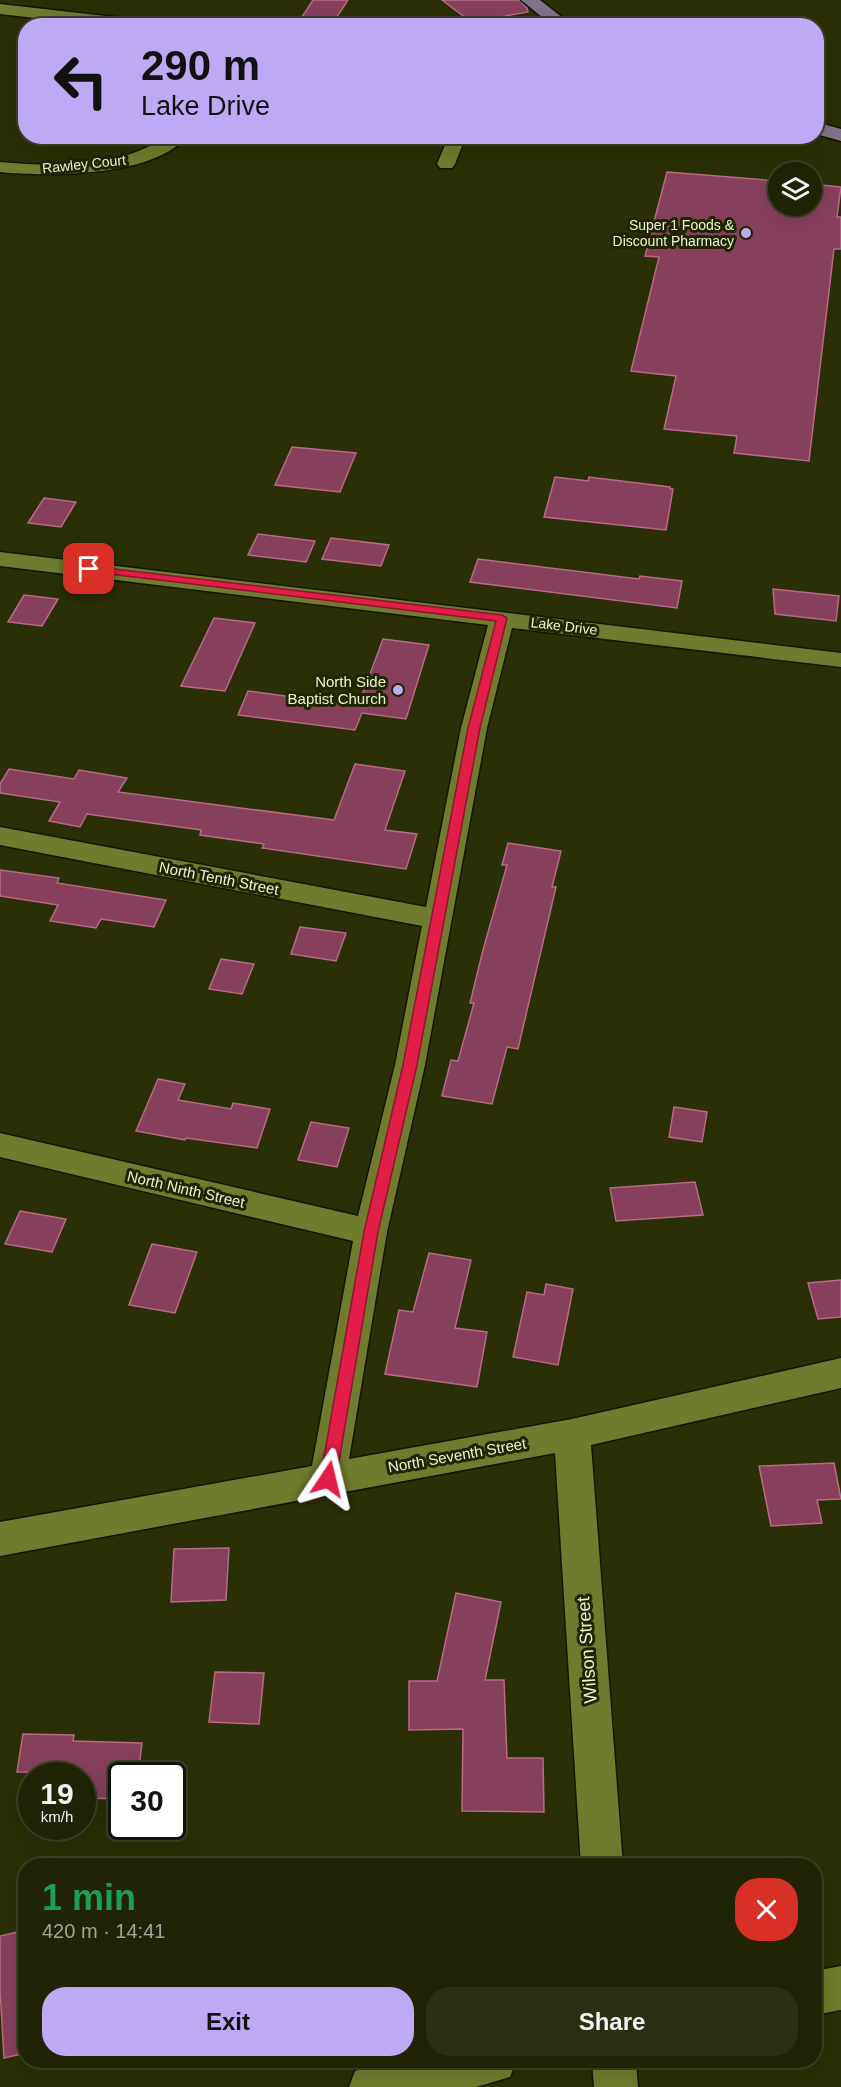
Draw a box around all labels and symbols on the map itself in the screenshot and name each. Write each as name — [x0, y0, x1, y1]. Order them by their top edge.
street label: Rawley Court — [41, 152, 127, 176]
place label: Super 1 Foods & Discount Pharmacy — [613, 217, 735, 249]
marker: Super 1 Foods & Discount Pharmacy — [739, 226, 753, 240]
pin — [63, 543, 114, 594]
street label: Lake Drive — [530, 614, 598, 638]
place label: North Side Baptist Church — [288, 673, 386, 707]
marker: North Side Baptist Church — [391, 683, 405, 697]
street label: North Tenth Street — [158, 858, 281, 898]
street label: North Ninth Street — [126, 1167, 247, 1211]
street label: North Seventh Street — [387, 1434, 528, 1476]
position arrow — [296, 1447, 360, 1511]
street label: Wilson Street — [573, 1596, 601, 1704]
speed limit sign: 30 — [108, 1762, 186, 1840]

